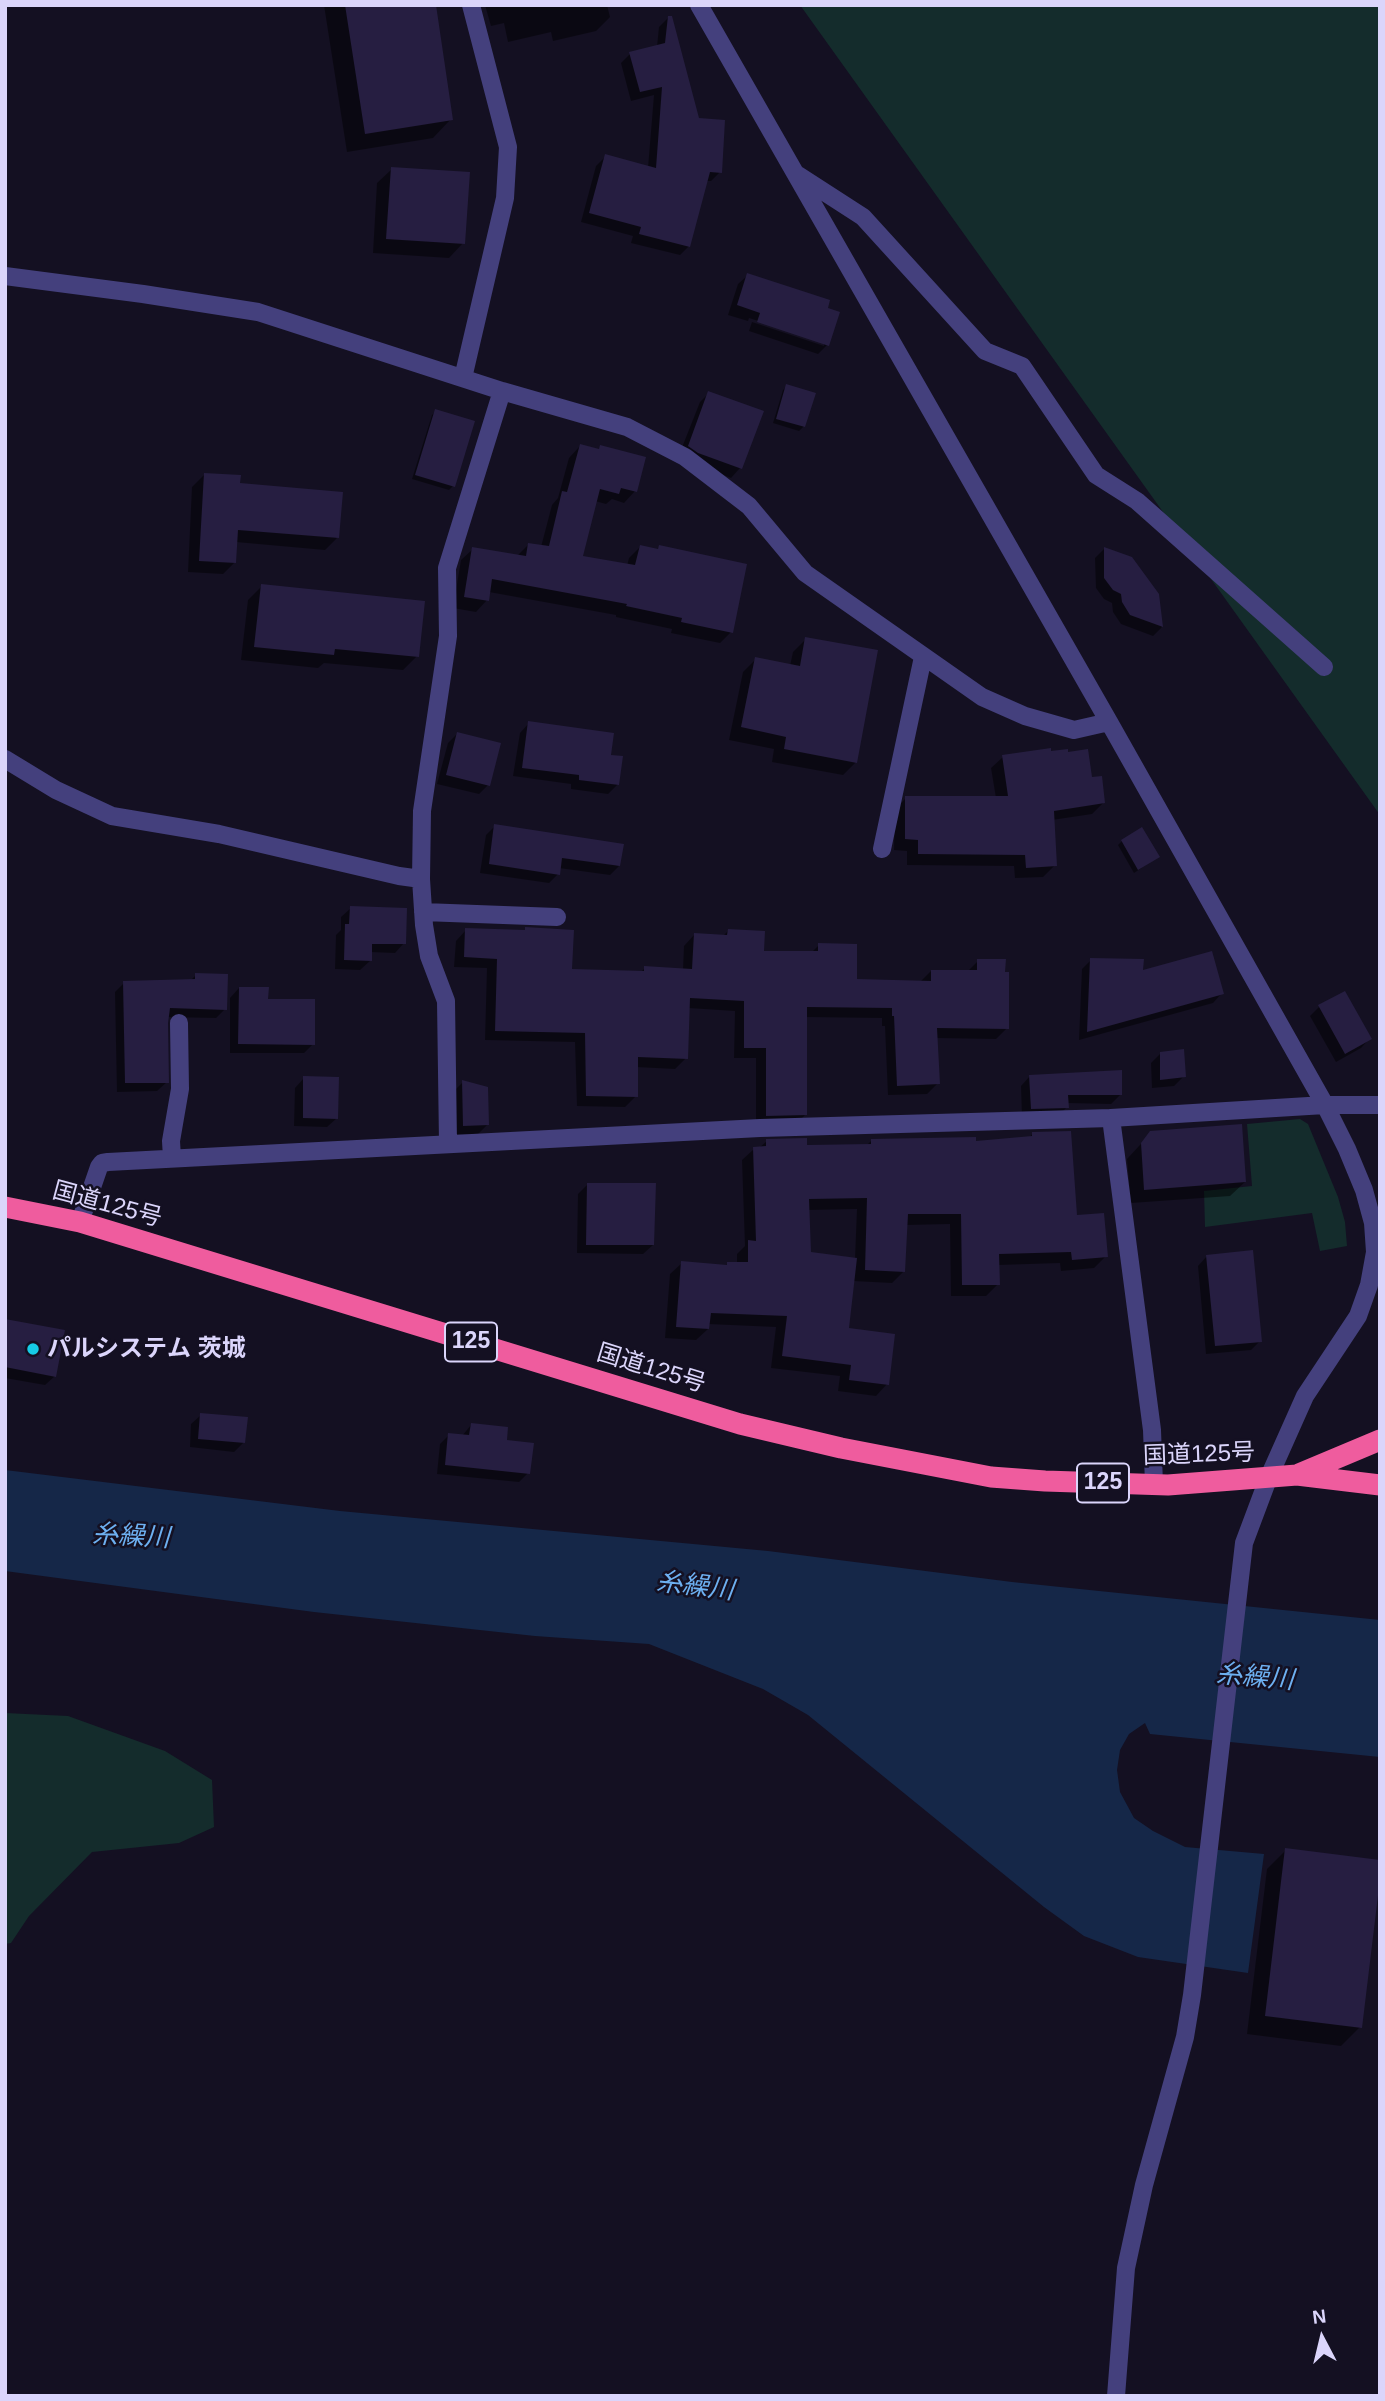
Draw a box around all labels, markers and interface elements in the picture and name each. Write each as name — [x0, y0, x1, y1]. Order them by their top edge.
street label: 国道125号 — [49, 1177, 165, 1233]
road number: 125 — [445, 1322, 497, 1362]
place label: パルシステム 茨城 — [47, 1335, 246, 1363]
street label: 国道125号 — [593, 1339, 709, 1399]
marker: パルシステム 茨城 — [25, 1341, 41, 1357]
street label: 国道125号 — [1143, 1439, 1255, 1471]
road number: 125 — [1077, 1464, 1129, 1502]
water label: 糸繰川 — [91, 1519, 171, 1555]
water label: 糸繰川 — [654, 1567, 736, 1607]
water label: 糸繰川 — [1215, 1659, 1295, 1697]
north arrow — [1287, 2303, 1357, 2373]
text: N — [1311, 2305, 1327, 2328]

